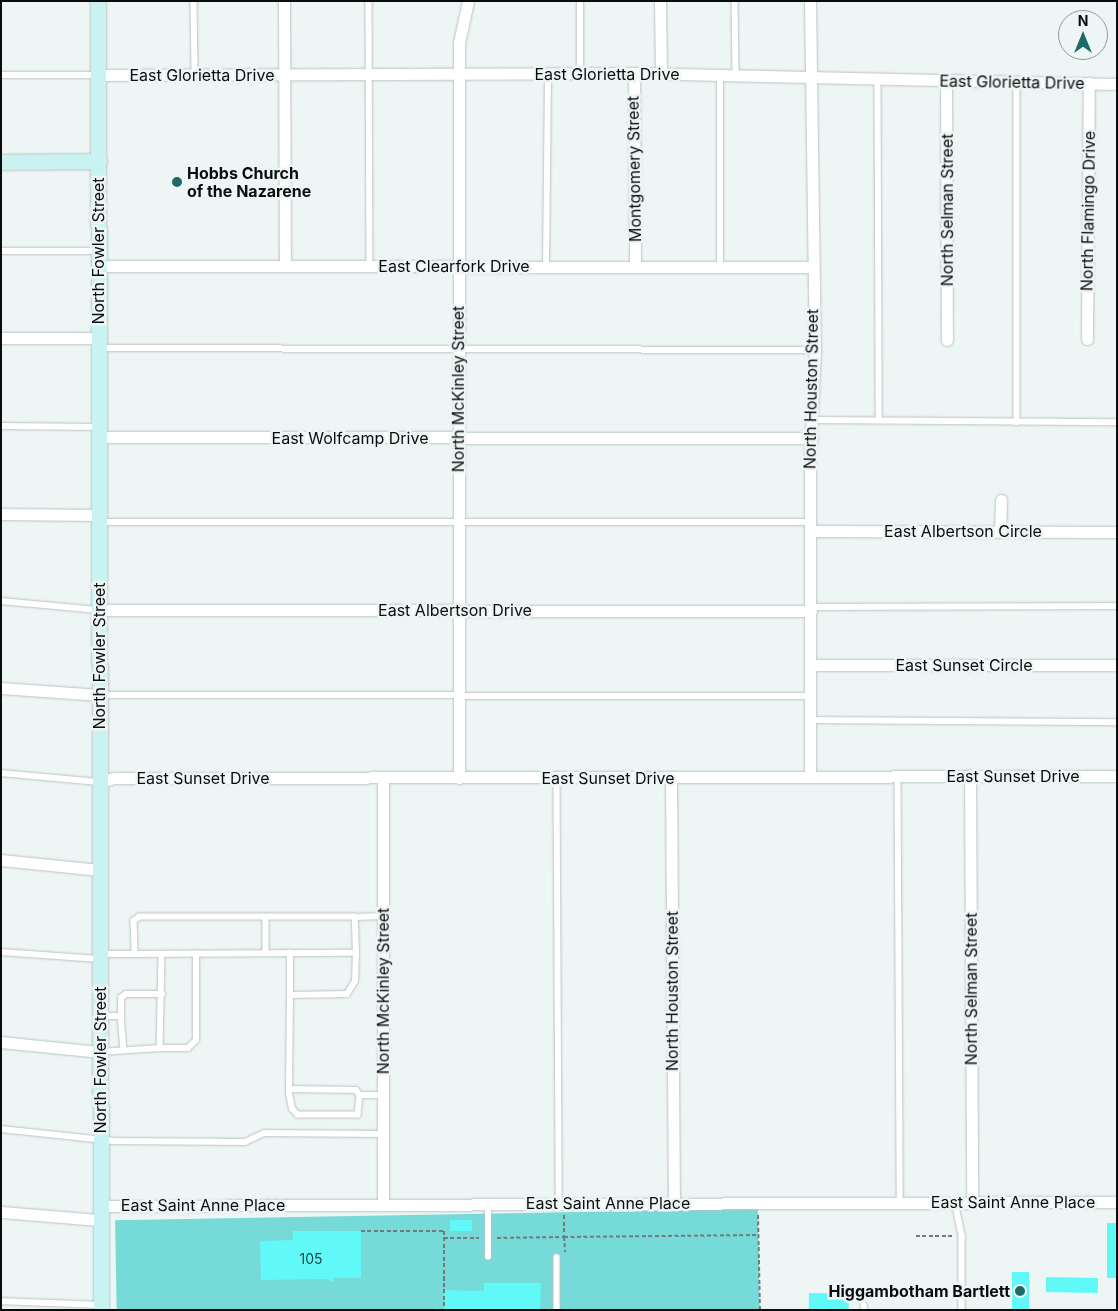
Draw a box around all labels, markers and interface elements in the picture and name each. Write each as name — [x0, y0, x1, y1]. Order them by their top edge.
north arrow — [1058, 10, 1108, 60]
text: N — [1078, 12, 1088, 29]
street label: East Glorietta Drive — [534, 64, 680, 84]
street label: East Glorietta Drive — [129, 65, 275, 85]
street label: East Glorietta Drive — [939, 71, 1085, 93]
street label: Montgomery Street — [623, 96, 645, 242]
street label: North Flamingo Drive — [1077, 131, 1099, 291]
street label: North Selman Street — [937, 134, 957, 286]
place label: Hobbs Church of the Nazarene — [187, 163, 311, 201]
marker: Hobbs Church of the Nazarene — [171, 176, 183, 188]
street label: North Fowler Street — [88, 177, 108, 325]
street label: East Clearfork Drive — [378, 256, 530, 276]
street label: North McKinley Street — [448, 306, 468, 472]
street label: North Houston Street — [800, 309, 822, 469]
street label: East Wolfcamp Drive — [272, 428, 428, 448]
street label: East Albertson Circle — [884, 521, 1042, 541]
street label: North Fowler Street — [89, 582, 109, 730]
street label: East Albertson Drive — [378, 600, 532, 620]
street label: East Sunset Circle — [895, 655, 1033, 675]
street label: East Sunset Drive — [946, 766, 1080, 786]
street label: East Sunset Drive — [136, 768, 270, 788]
street label: East Sunset Drive — [541, 768, 675, 788]
street label: North McKinley Street — [373, 908, 393, 1074]
street label: North Houston Street — [662, 911, 682, 1071]
street label: North Selman Street — [961, 913, 981, 1065]
street label: North Fowler Street — [90, 986, 110, 1134]
street label: East Saint Anne Place — [931, 1192, 1095, 1212]
street label: East Saint Anne Place — [526, 1193, 690, 1213]
street label: East Saint Anne Place — [121, 1195, 285, 1215]
house number: 105 — [299, 1251, 323, 1267]
place label: Higgambotham Bartlett — [829, 1281, 1010, 1301]
marker: Higgambotham Bartlett — [1014, 1285, 1026, 1297]

